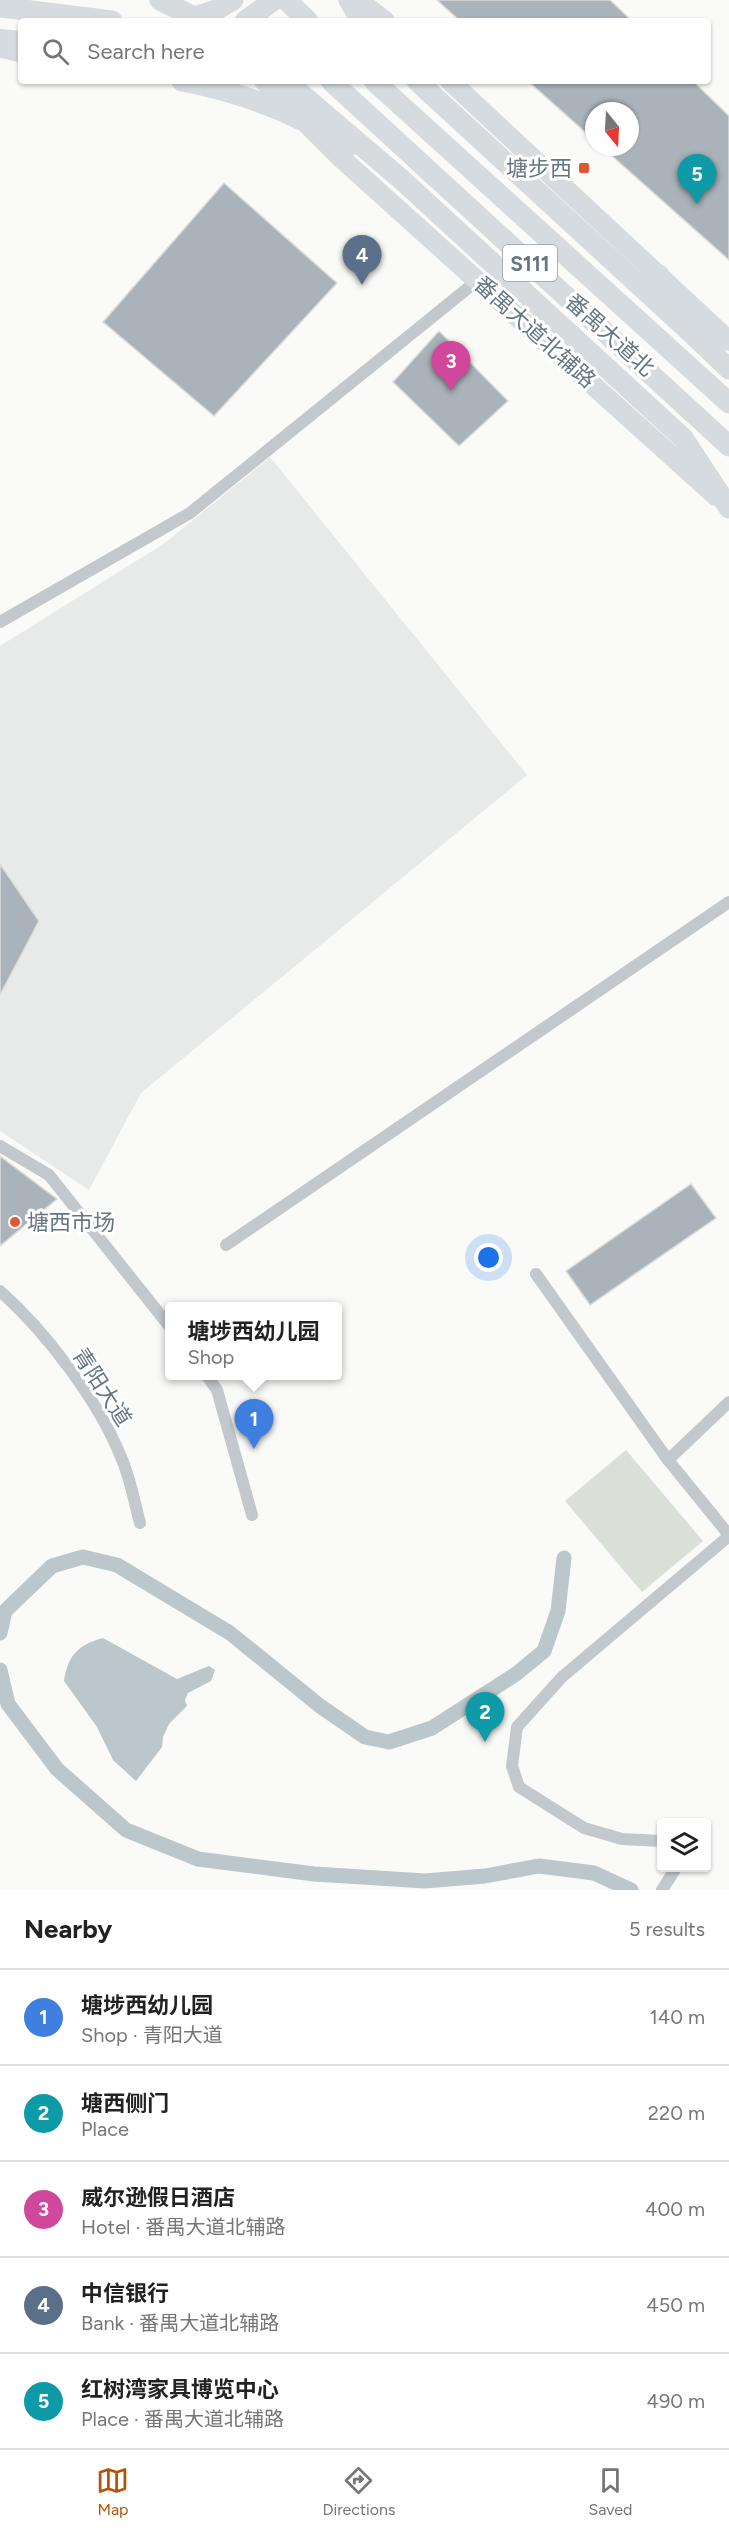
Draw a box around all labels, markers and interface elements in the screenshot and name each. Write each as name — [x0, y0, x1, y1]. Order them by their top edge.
search box — [18, 18, 711, 84]
icon: search — [39, 35, 72, 68]
text: Search here — [87, 38, 205, 65]
north arrow — [585, 102, 639, 156]
pin: 5 — [678, 154, 716, 204]
place label: 塘步西 — [506, 155, 572, 182]
marker: 塘步西 — [577, 161, 591, 175]
pin: 4 — [342, 236, 382, 285]
road number: S111 — [503, 245, 557, 281]
street label: 番禺大道北辅路 — [469, 270, 601, 394]
street label: 番禺大道北 — [560, 288, 660, 382]
pin: 3 — [432, 342, 470, 391]
place label: 塘西市场 — [27, 1209, 115, 1236]
marker: 塘西市场 — [8, 1215, 22, 1229]
your location — [474, 1243, 503, 1272]
popup — [165, 1302, 342, 1380]
text: 塘埗西幼儿园 — [187, 1318, 320, 1345]
street label: 青阳大道 — [67, 1343, 137, 1431]
text: Shop — [187, 1345, 234, 1369]
pin: 1 — [234, 1400, 274, 1449]
pin: 2 — [466, 1692, 504, 1742]
map controls — [657, 1818, 711, 1872]
button: layers — [657, 1818, 711, 1872]
text: Nearby — [24, 1913, 112, 1945]
text: 5 results — [629, 1917, 705, 1941]
text: 塘埗西幼儿园 — [81, 1992, 213, 2019]
text: 1 — [39, 2005, 48, 2029]
text: 140 m — [650, 2005, 705, 2029]
text: Shop · 青阳大道 — [81, 2023, 223, 2047]
text: 塘西侧门 — [81, 2090, 169, 2117]
text: 2 — [38, 2101, 49, 2125]
text: 220 m — [648, 2101, 705, 2125]
text: Place — [81, 2117, 129, 2141]
text: 威尔逊假日酒店 — [81, 2184, 235, 2211]
text: 3 — [38, 2197, 49, 2221]
text: 400 m — [645, 2197, 705, 2221]
text: Hotel · 番禺大道北辅路 — [81, 2215, 285, 2239]
text: 中信银行 — [81, 2280, 169, 2307]
text: 4 — [37, 2293, 50, 2317]
text: 450 m — [646, 2293, 705, 2317]
text: Bank · 番禺大道北辅路 — [81, 2311, 279, 2335]
text: 红树湾家具博览中心 — [81, 2376, 279, 2403]
text: 5 — [38, 2389, 49, 2413]
text: 490 m — [646, 2389, 705, 2413]
text: Place · 番禺大道北辅路 — [81, 2407, 284, 2431]
tab: Map — [96, 2464, 129, 2519]
tab: Directions — [322, 2464, 395, 2519]
tab: Saved — [588, 2464, 633, 2519]

